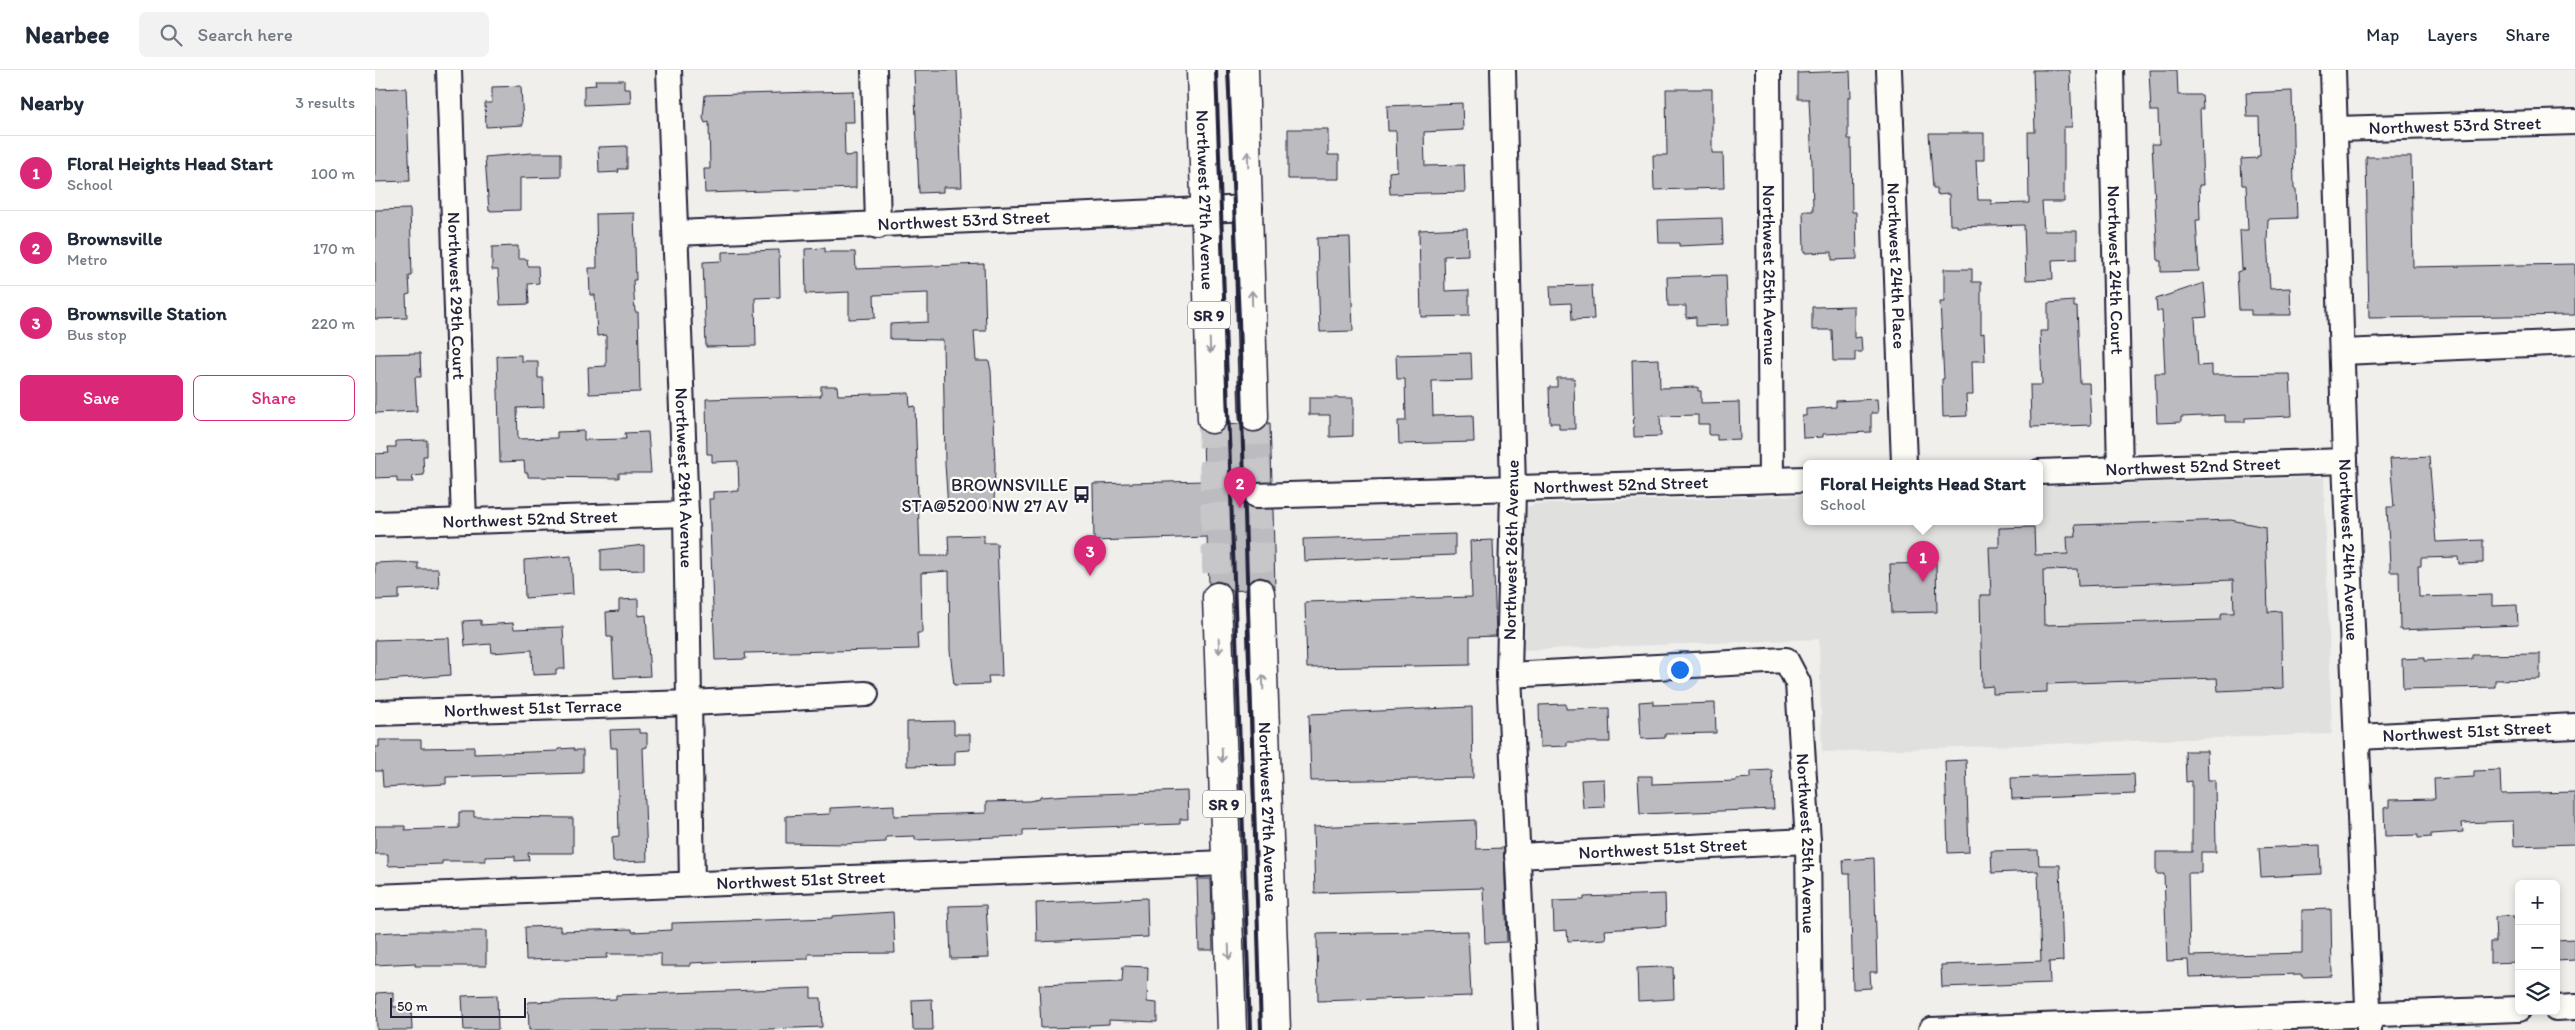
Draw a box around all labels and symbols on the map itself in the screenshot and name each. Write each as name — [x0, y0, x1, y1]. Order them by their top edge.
street label: Northwest 27th Avenue — [1191, 110, 1219, 290]
street label: Northwest 53rd Street — [2368, 112, 2542, 139]
one-way arrow — [1243, 152, 1252, 168]
street label: Northwest 24th Place — [1882, 182, 1911, 350]
street label: Northwest 25th Avenue — [1758, 185, 1781, 365]
street label: Northwest 24th Court — [2103, 185, 2128, 355]
street label: Northwest 53rd Street — [877, 206, 1051, 235]
street label: Northwest 29th Court — [443, 212, 470, 380]
one-way arrow — [1247, 291, 1256, 307]
road number: SR 9 — [1188, 302, 1230, 328]
one-way arrow — [1205, 338, 1215, 354]
street label: Northwest 29th Avenue — [670, 387, 698, 568]
street label: Northwest 52nd Street — [2105, 452, 2281, 481]
street label: Northwest 24th Avenue — [2334, 458, 2364, 641]
street label: Northwest 26th Avenue — [1498, 460, 1524, 640]
pin: 2 — [1224, 467, 1256, 508]
street label: Northwest 52nd Street — [1533, 471, 1709, 498]
place label: BROWNSVILLE STA@5200 NW 27 AV — [901, 474, 1068, 517]
bus stop icon: BROWNSVILLE STA@5200 NW 27 AV — [1072, 485, 1092, 505]
street label: Northwest 52nd Street — [442, 505, 618, 533]
pin: 3 — [1074, 535, 1106, 576]
pin: 1 — [1907, 541, 1939, 582]
one-way arrow — [1214, 637, 1223, 653]
your location — [1667, 657, 1693, 683]
one-way arrow — [1258, 675, 1268, 691]
street label: Northwest 51st Terrace — [444, 694, 622, 722]
street label: Northwest 51st Street — [2382, 716, 2552, 747]
street label: Northwest 27th Avenue — [1254, 721, 1282, 902]
one-way arrow — [1218, 746, 1227, 762]
street label: Northwest 25th Avenue — [1791, 752, 1820, 934]
road number: SR 9 — [1203, 791, 1245, 818]
street label: Northwest 51st Street — [1578, 833, 1748, 864]
street label: Northwest 51st Street — [716, 866, 886, 894]
one-way arrow — [1224, 944, 1234, 960]
scale bar — [390, 995, 526, 1018]

